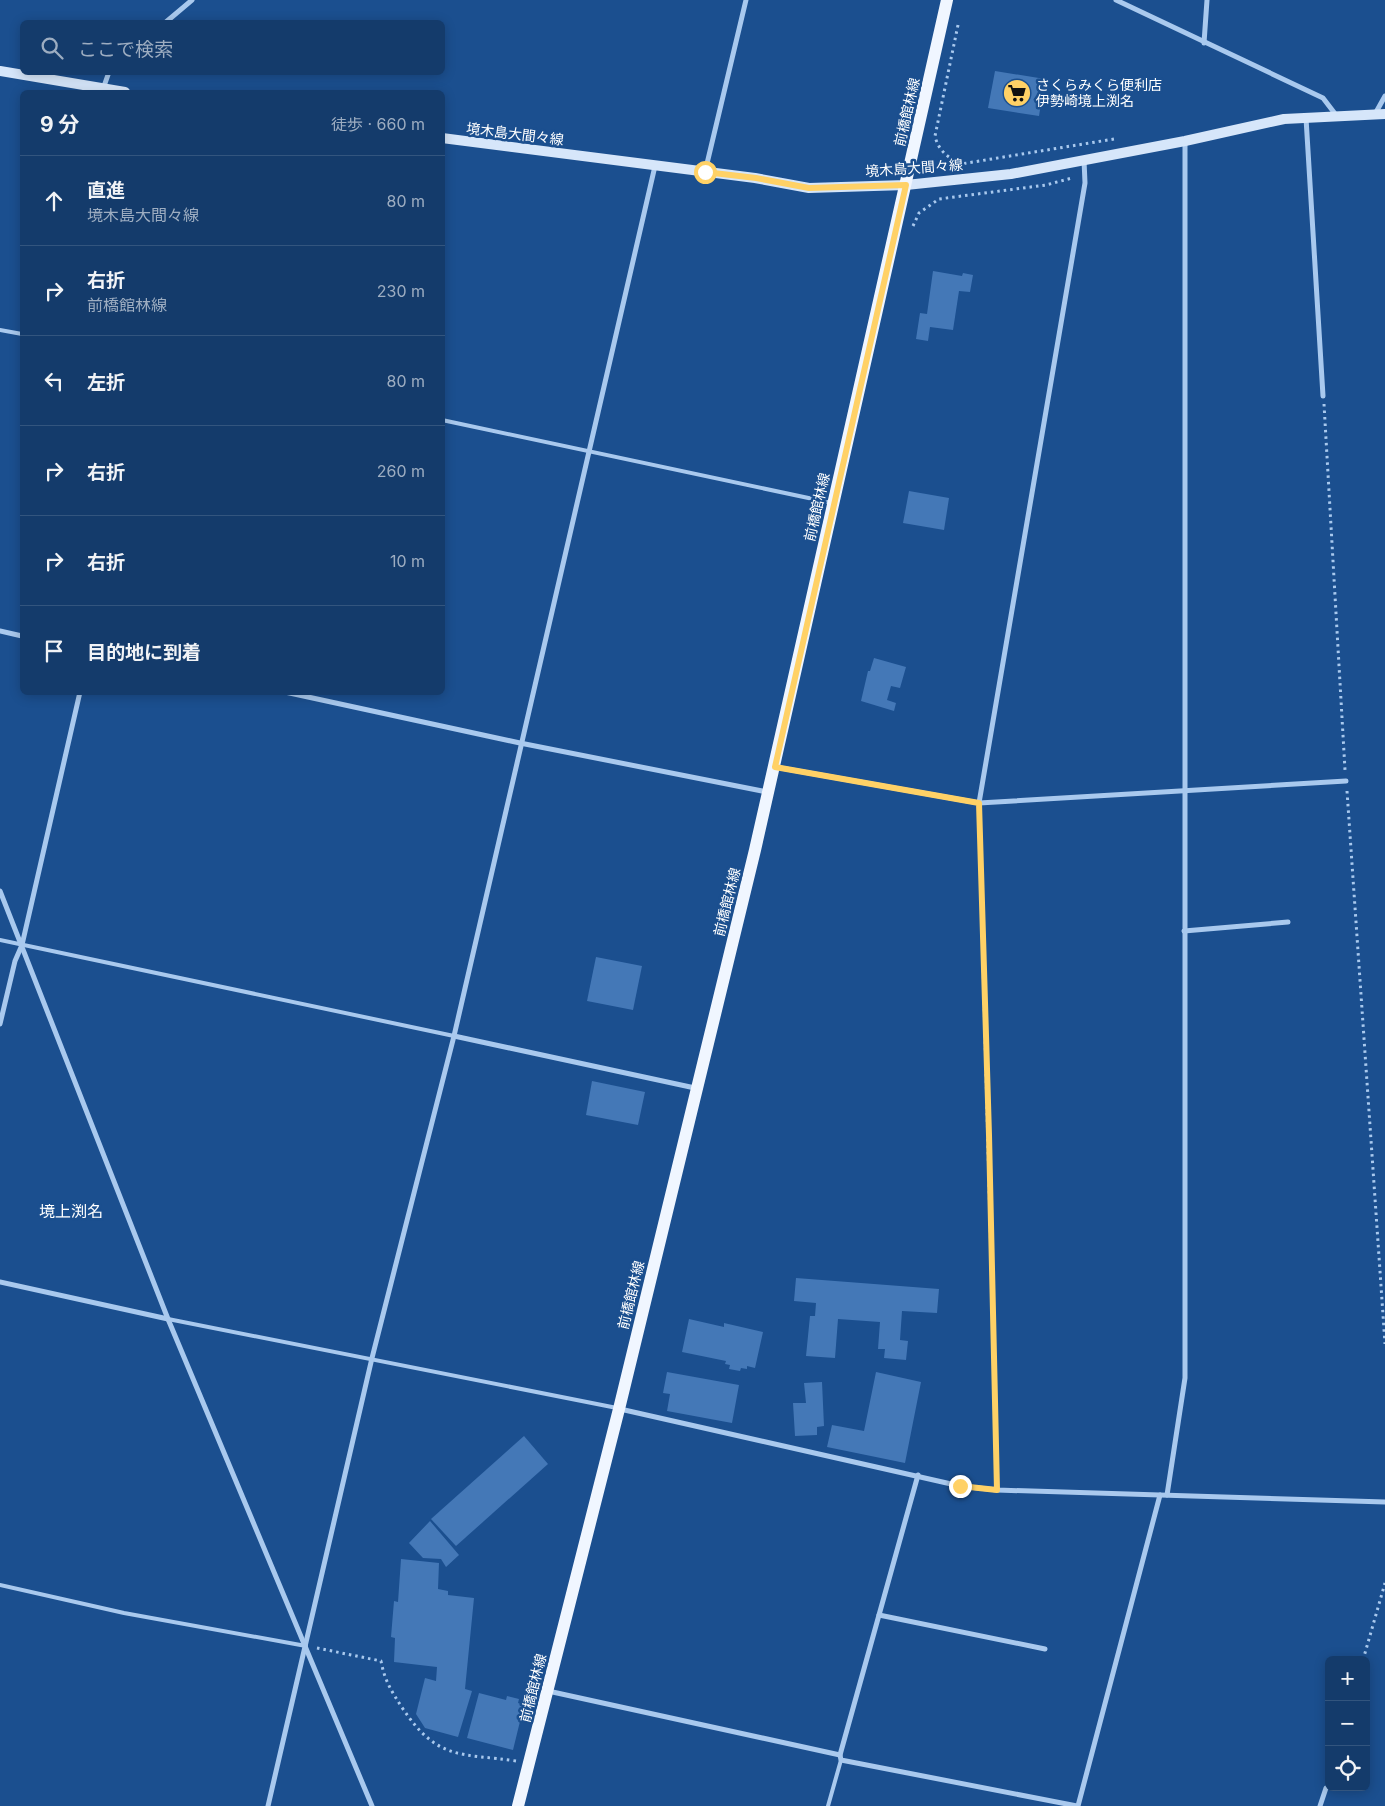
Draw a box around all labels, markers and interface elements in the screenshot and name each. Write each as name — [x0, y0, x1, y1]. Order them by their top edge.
search box — [20, 20, 445, 75]
icon: search — [38, 34, 66, 62]
text: ここで検索 — [78, 38, 173, 61]
street label: 前橋館林線 — [890, 76, 923, 148]
place label: さくらみくら便利店 伊勢崎境上渕名 — [1036, 76, 1162, 109]
supermarket icon: さくらみくら便利店 伊勢崎境上渕名 — [1002, 78, 1032, 108]
text: 9 分 — [40, 112, 80, 137]
text: 徒歩 · 660 m — [331, 114, 425, 134]
street label: 境木島大間々線 — [465, 119, 565, 148]
street label: 境木島大間々線 — [864, 156, 963, 179]
route start — [694, 161, 717, 184]
text: 直進 — [87, 179, 125, 202]
icon: ahead — [40, 187, 68, 215]
text: 80 m — [386, 191, 425, 211]
text: 境木島大間々線 — [87, 205, 199, 225]
text: 右折 — [87, 269, 125, 292]
icon: right — [40, 277, 68, 305]
text: 230 m — [377, 281, 425, 301]
text: 前橋館林線 — [87, 295, 167, 315]
icon: left — [40, 367, 68, 395]
text: 左折 — [87, 371, 125, 394]
text: 80 m — [386, 371, 425, 391]
icon: right — [40, 457, 68, 485]
text: 右折 — [87, 461, 125, 484]
text: 260 m — [377, 461, 425, 481]
street label: 前橋館林線 — [800, 471, 833, 543]
icon: right — [40, 547, 68, 575]
text: 右折 — [87, 551, 125, 574]
text: 10 m — [390, 551, 425, 571]
icon: arrive — [40, 637, 68, 665]
text: 目的地に到着 — [87, 641, 201, 664]
street label: 前橋館林線 — [710, 866, 743, 938]
district label: 境上渕名 — [39, 1201, 103, 1221]
street label: 前橋館林線 — [614, 1259, 647, 1331]
route end — [949, 1475, 972, 1498]
street label: 前橋館林線 — [516, 1652, 549, 1724]
map controls — [1325, 1656, 1370, 1791]
button: + — [1325, 1656, 1370, 1701]
button: − — [1325, 1701, 1370, 1746]
button: locate — [1325, 1746, 1370, 1791]

